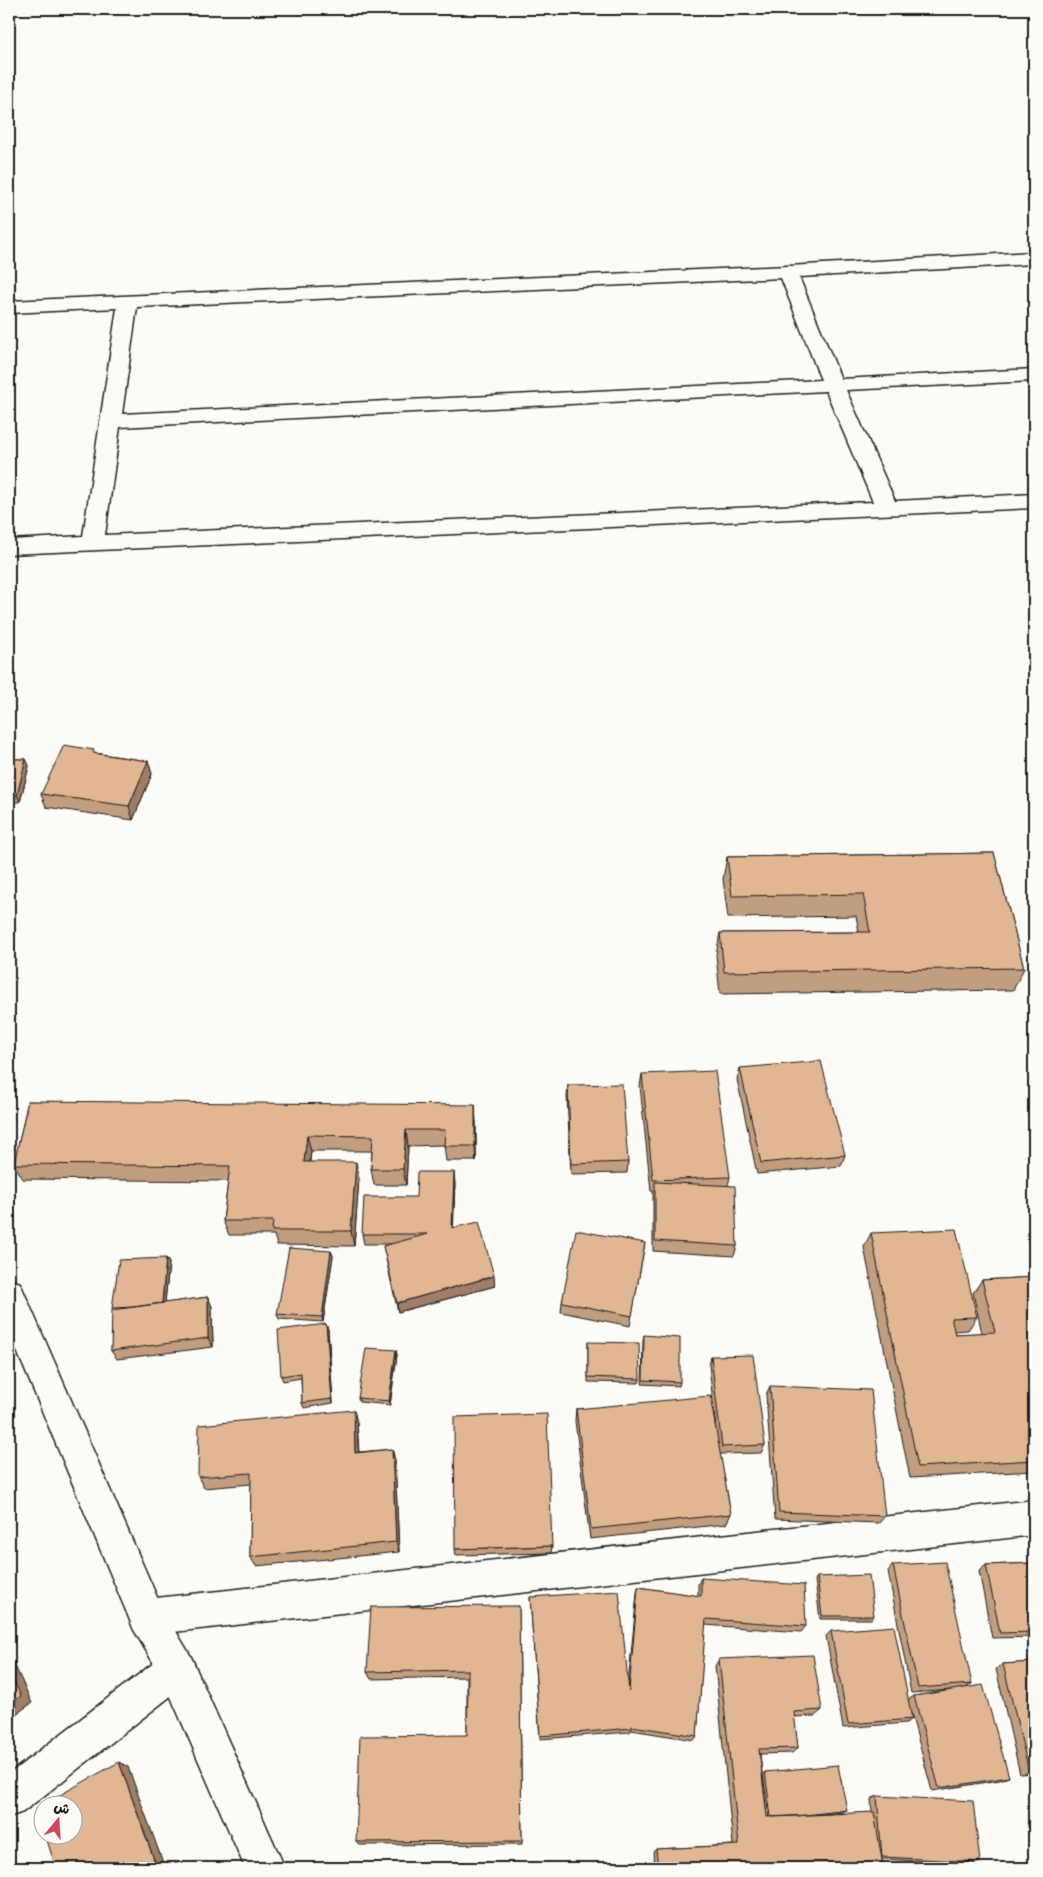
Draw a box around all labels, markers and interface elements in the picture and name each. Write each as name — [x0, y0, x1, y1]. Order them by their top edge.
north arrow — [32, 1794, 82, 1844]
text: ش — [52, 1798, 72, 1819]

